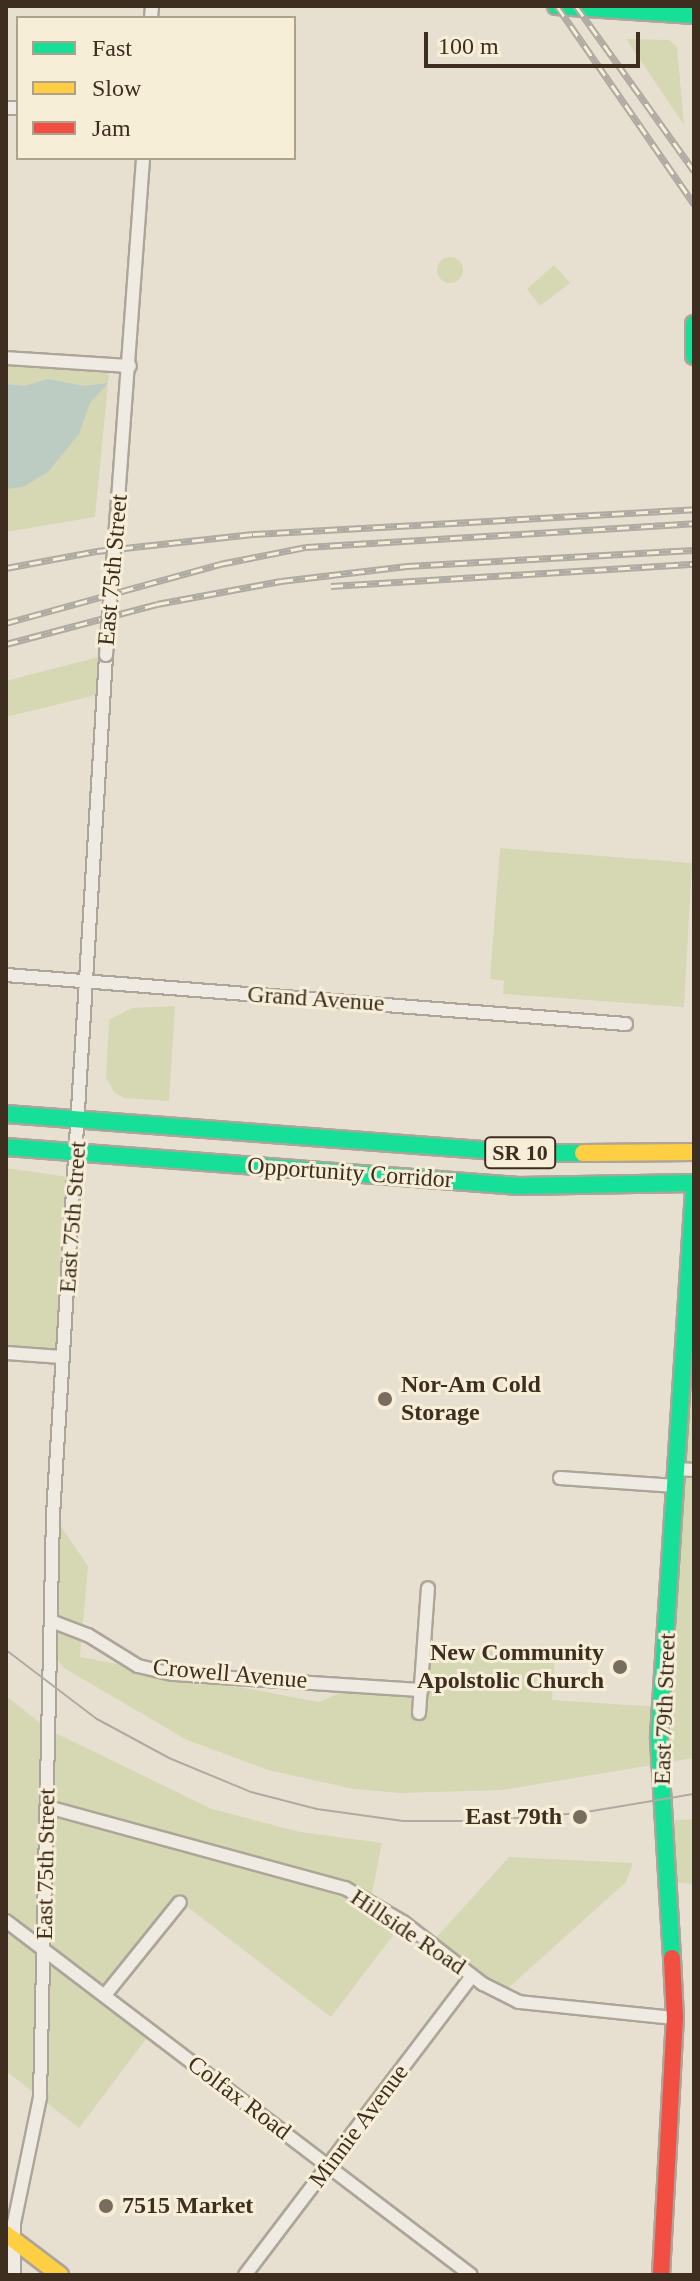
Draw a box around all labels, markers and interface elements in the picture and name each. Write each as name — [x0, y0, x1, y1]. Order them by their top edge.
legend — [16, 16, 296, 160]
scale bar — [428, 16, 644, 66]
text: 100 m — [438, 33, 499, 59]
text: Fast — [92, 35, 132, 61]
text: Slow — [92, 75, 141, 101]
text: Jam — [92, 115, 131, 141]
street label: East 75th Street — [92, 493, 134, 647]
street label: Grand Avenue — [246, 980, 386, 1018]
road number: SR 10 — [484, 1135, 556, 1171]
street label: East 75th Street — [53, 1140, 93, 1294]
street label: Opportunity Corridor — [246, 1151, 454, 1195]
place label: Nor-Am Cold Storage — [401, 1371, 541, 1427]
marker: Nor-Am Cold Storage — [376, 1390, 394, 1408]
street label: East 79th Street — [648, 1633, 682, 1785]
place label: New Community Apolstolic Church — [417, 1639, 604, 1695]
street label: Crowell Avenue — [151, 1653, 309, 1695]
marker: New Community Apolstolic Church — [611, 1658, 629, 1676]
street label: East 75th Street — [30, 1788, 62, 1940]
place label: East 79th — [465, 1803, 562, 1831]
marker: East 79th — [569, 1806, 591, 1828]
street label: Hillside Road — [345, 1883, 471, 1981]
street label: Colfax Road — [182, 2050, 296, 2146]
street label: Minnie Avenue — [303, 2058, 415, 2194]
place label: 7515 Market — [122, 2192, 253, 2220]
marker: 7515 Market — [97, 2197, 115, 2215]

